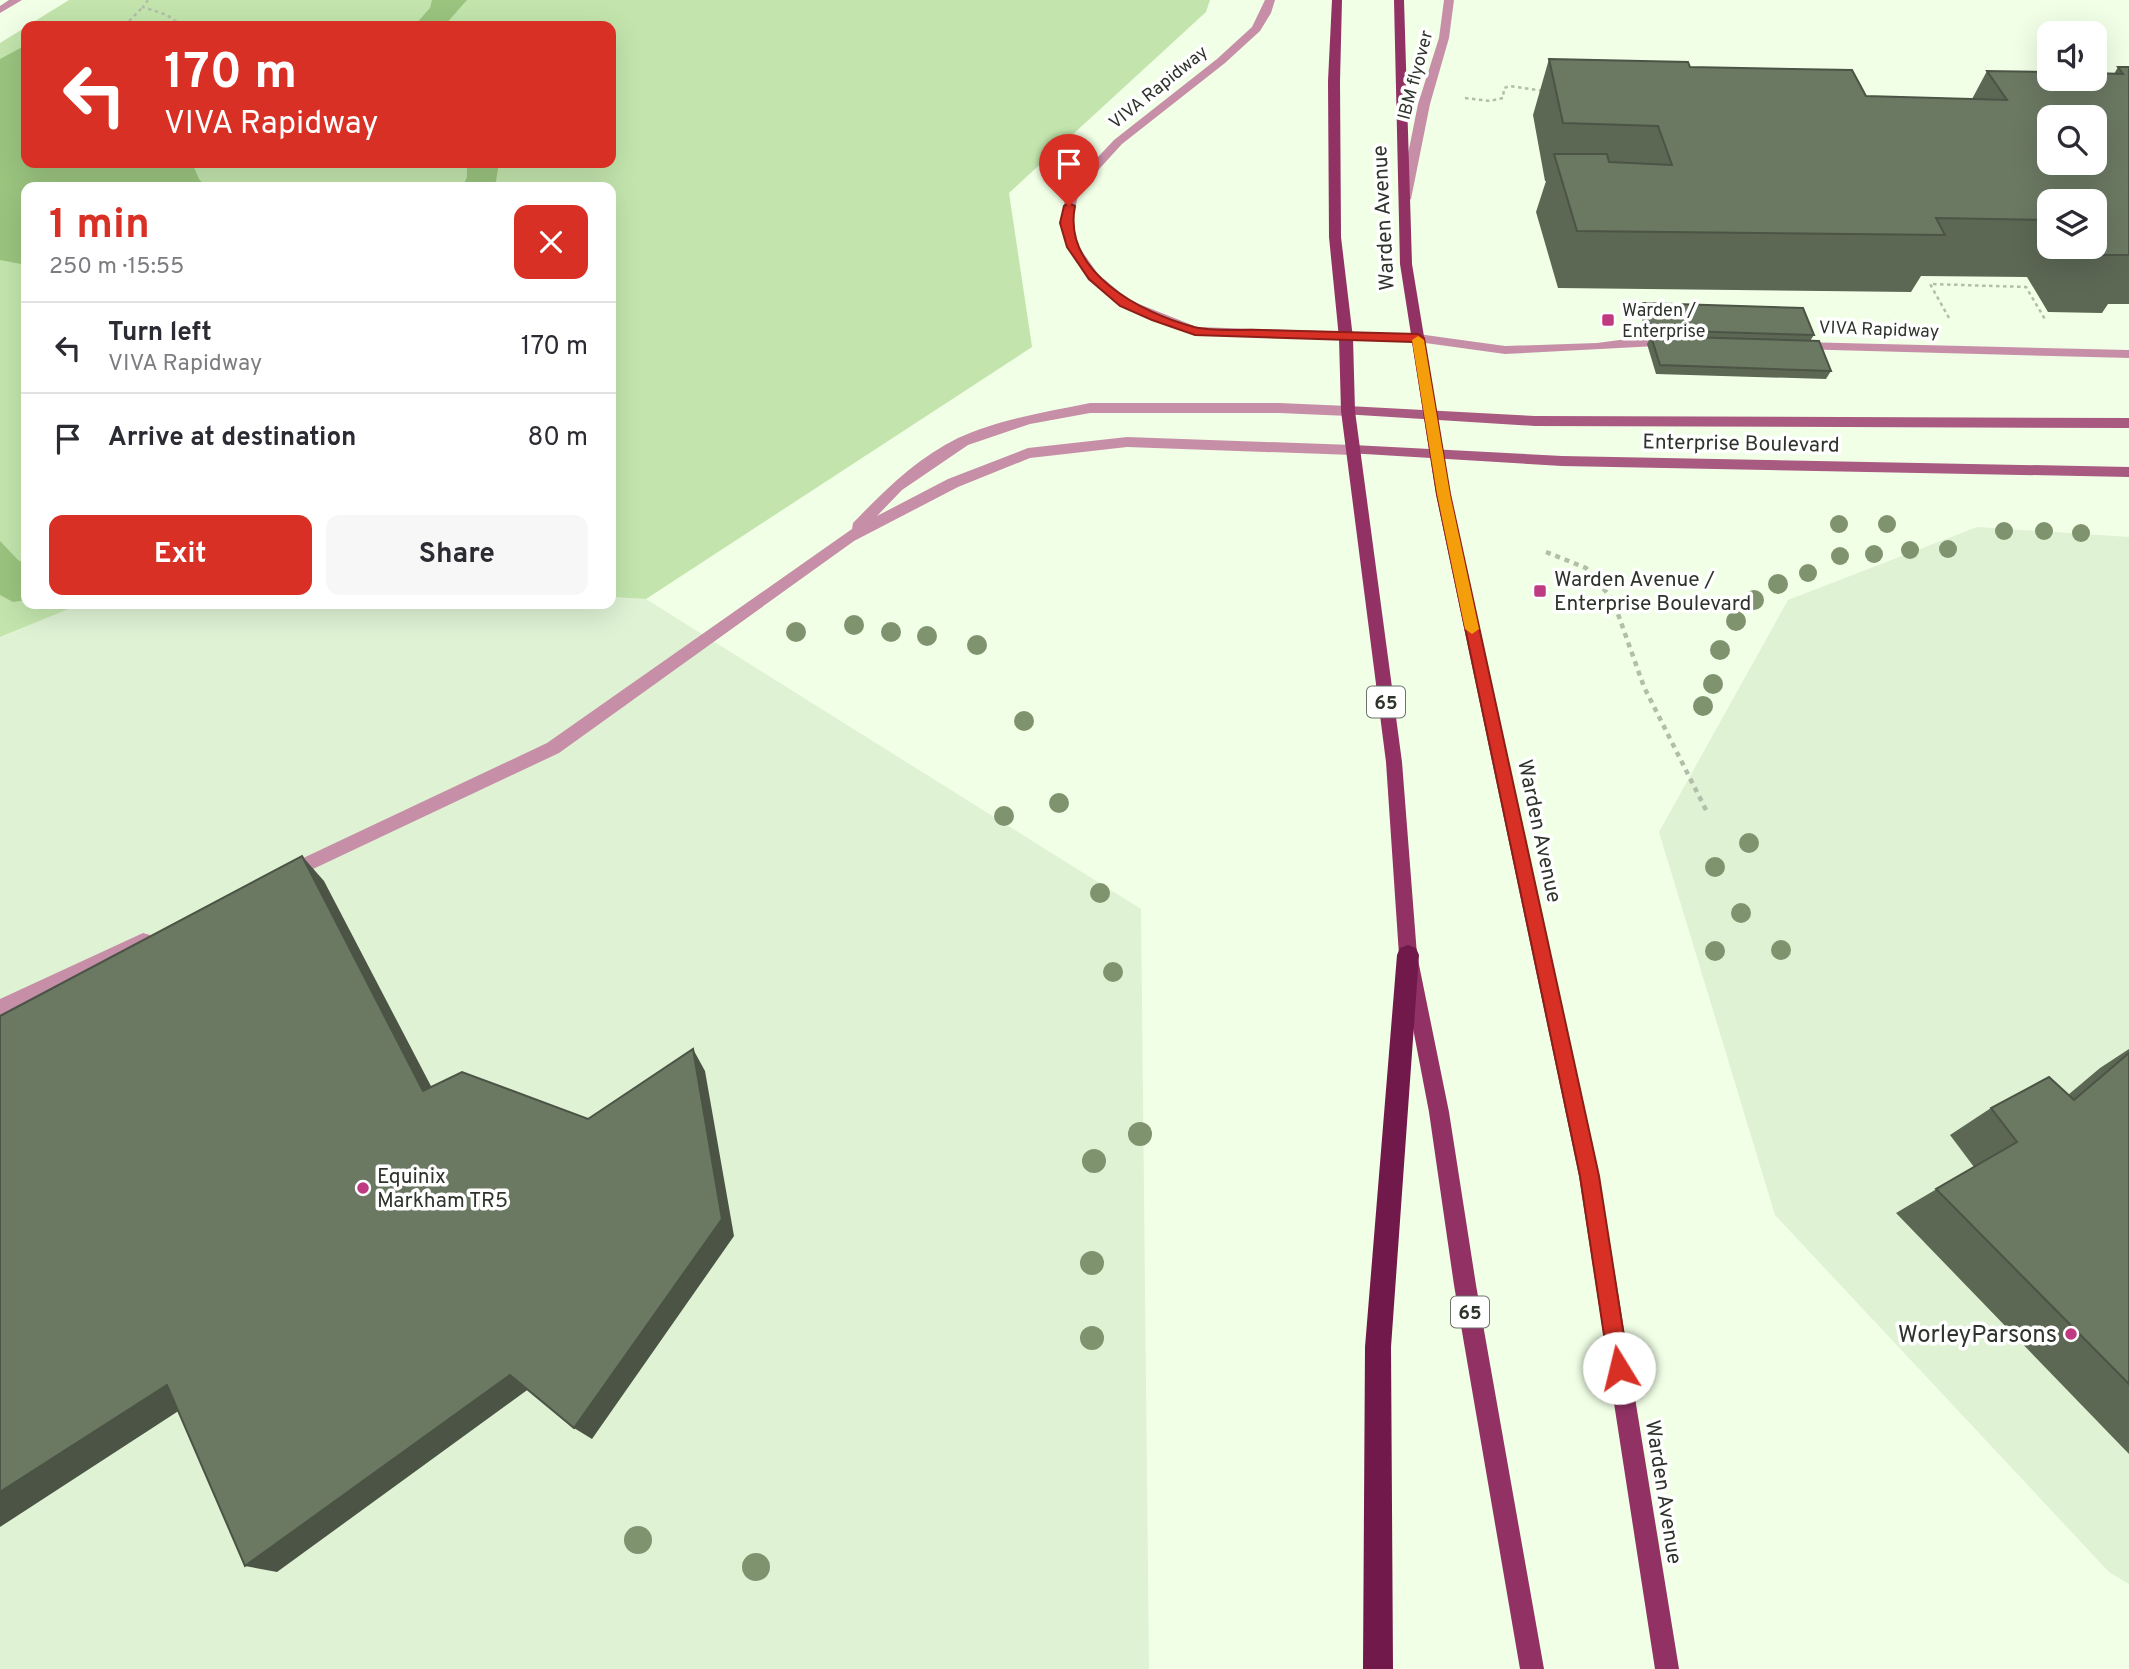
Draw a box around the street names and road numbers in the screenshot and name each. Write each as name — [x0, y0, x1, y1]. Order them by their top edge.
street label: IBM flyover — [1393, 28, 1439, 123]
street label: VIVA Rapidway — [1105, 41, 1213, 135]
street label: Warden Avenue — [1367, 145, 1402, 291]
street label: VIVA Rapidway — [1818, 317, 1940, 344]
street label: Enterprise Boulevard — [1642, 429, 1840, 460]
road number: 65 — [1367, 687, 1405, 718]
street label: Warden Avenue — [1510, 757, 1567, 905]
road number: 65 — [1451, 1296, 1489, 1328]
street label: Warden Avenue — [1638, 1418, 1687, 1566]

